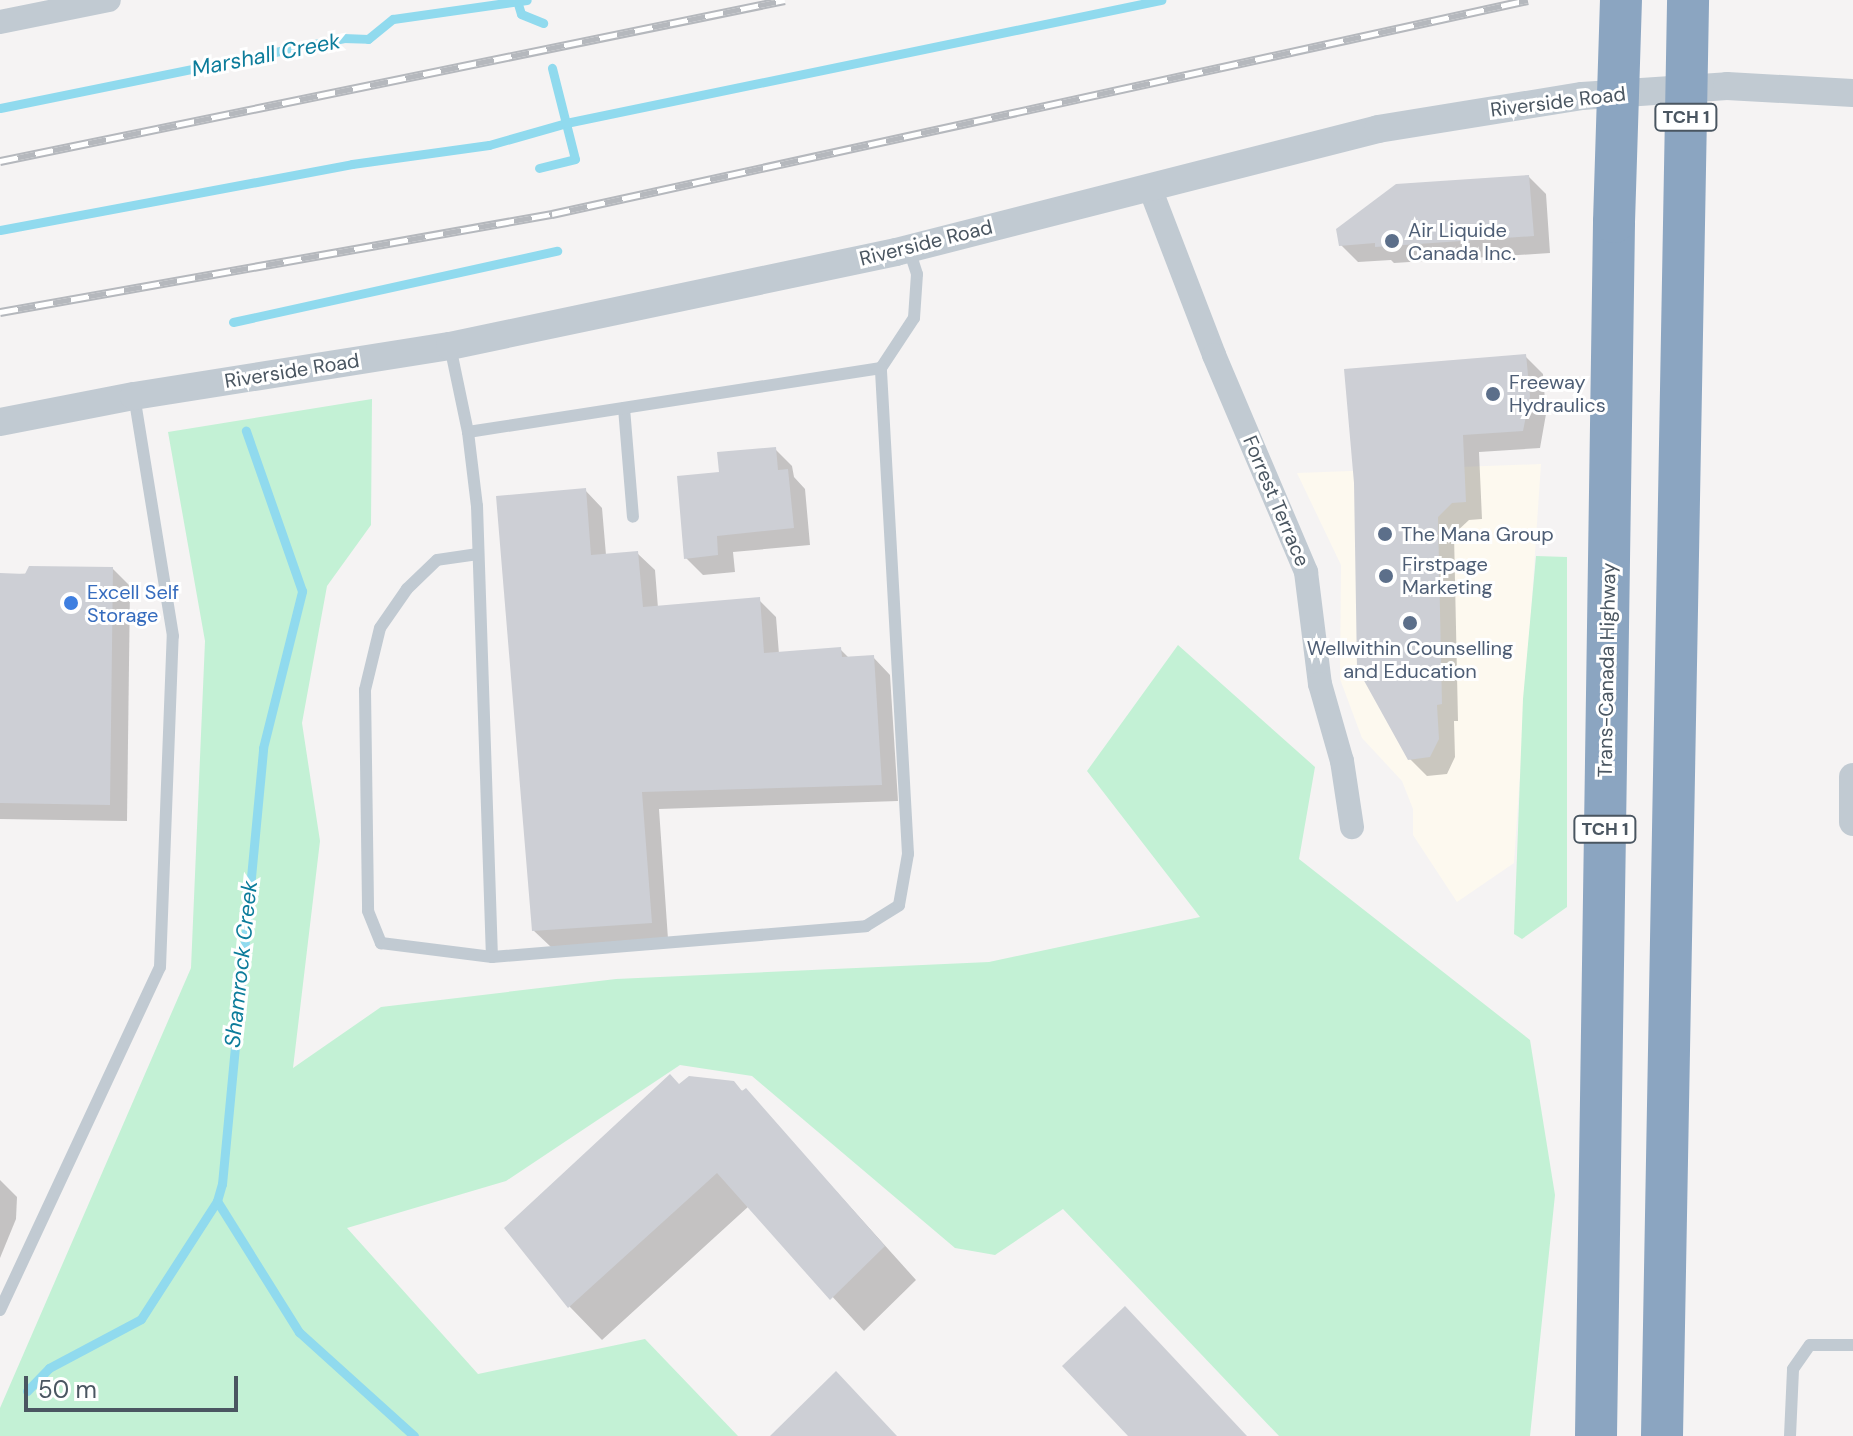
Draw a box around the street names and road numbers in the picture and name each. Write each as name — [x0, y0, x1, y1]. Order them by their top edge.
street label: Riverside Road — [1489, 82, 1627, 122]
road number: TCH 1 — [1654, 103, 1718, 131]
street label: Riverside Road — [857, 215, 995, 271]
street label: Riverside Road — [223, 349, 361, 393]
street label: Forrest Terrace — [1238, 432, 1314, 570]
street label: Trans-Canada Highway — [1593, 562, 1621, 778]
road number: TCH 1 — [1573, 815, 1637, 843]

